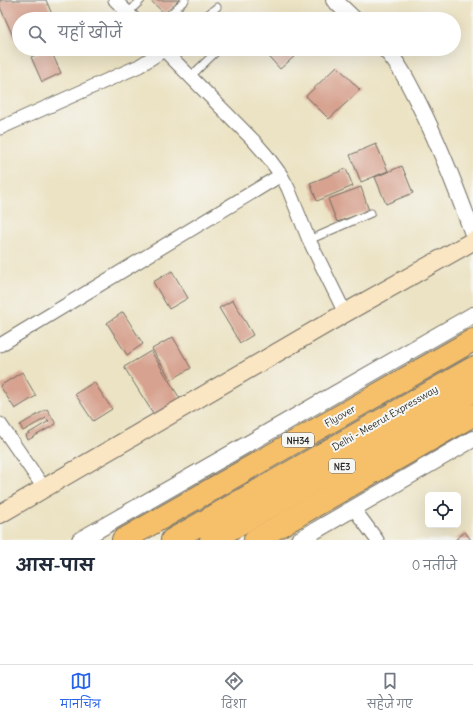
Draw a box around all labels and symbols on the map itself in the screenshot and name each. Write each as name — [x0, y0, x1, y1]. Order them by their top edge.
street label: Delhi - Meerut Expressway — [330, 382, 440, 454]
street label: Flyover — [322, 402, 358, 430]
road number: NH34 — [282, 433, 314, 447]
road number: NE3 — [329, 459, 355, 473]

